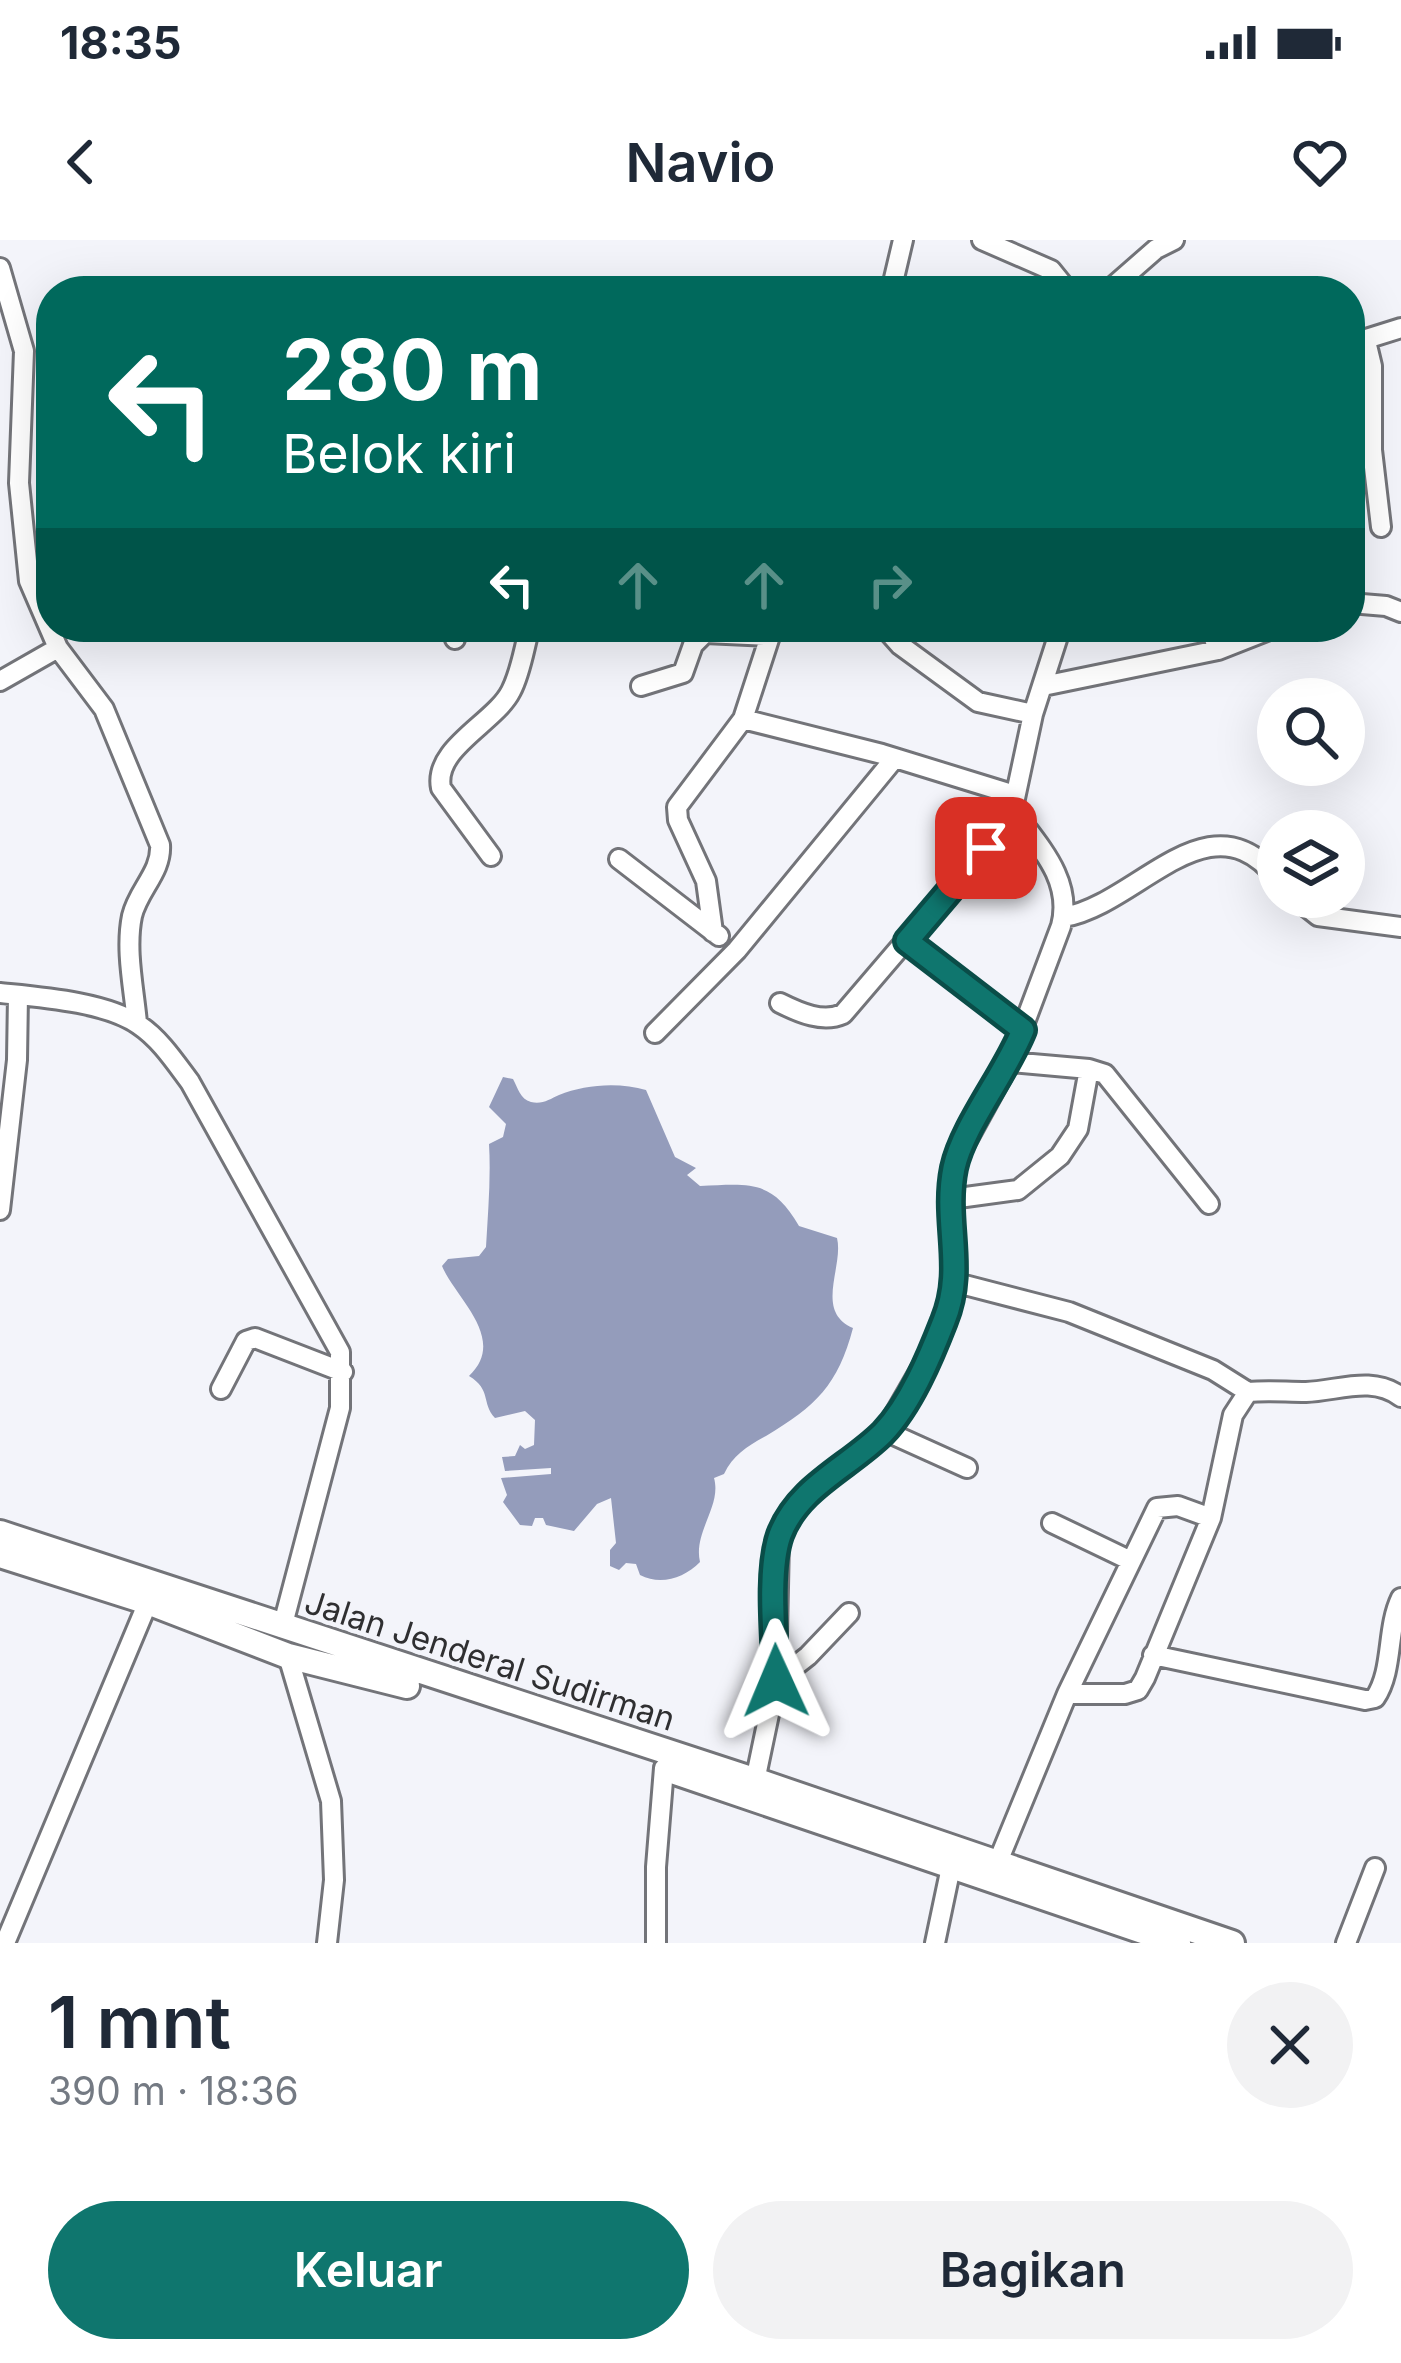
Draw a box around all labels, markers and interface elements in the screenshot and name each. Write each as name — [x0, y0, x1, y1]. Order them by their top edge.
text: 18:35 — [60, 15, 182, 70]
icon: back — [48, 129, 114, 195]
icon: heart — [1287, 129, 1353, 195]
text: Navio — [626, 130, 775, 195]
text: 280 m — [282, 319, 543, 420]
icon: left — [84, 324, 240, 480]
text: Belok kiri — [282, 421, 516, 486]
icon: left — [479, 552, 545, 618]
icon: ahead — [605, 552, 671, 618]
icon: ahead — [731, 552, 797, 618]
icon: right — [857, 552, 923, 618]
map controls — [1257, 678, 1365, 918]
button: search — [1257, 678, 1365, 786]
pin — [935, 797, 1037, 899]
button: layers — [1257, 810, 1365, 918]
icon: arrive — [953, 815, 1019, 881]
street label: Jalan Jenderal Sudirman — [300, 1581, 680, 1739]
position arrow — [713, 1618, 839, 1744]
text: 1 mnt — [48, 1978, 231, 2065]
button: close — [1227, 1982, 1353, 2108]
text: 390 m · 18:36 — [48, 2067, 299, 2114]
button: Keluar — [48, 2201, 689, 2339]
button: Bagikan — [713, 2201, 1353, 2339]

